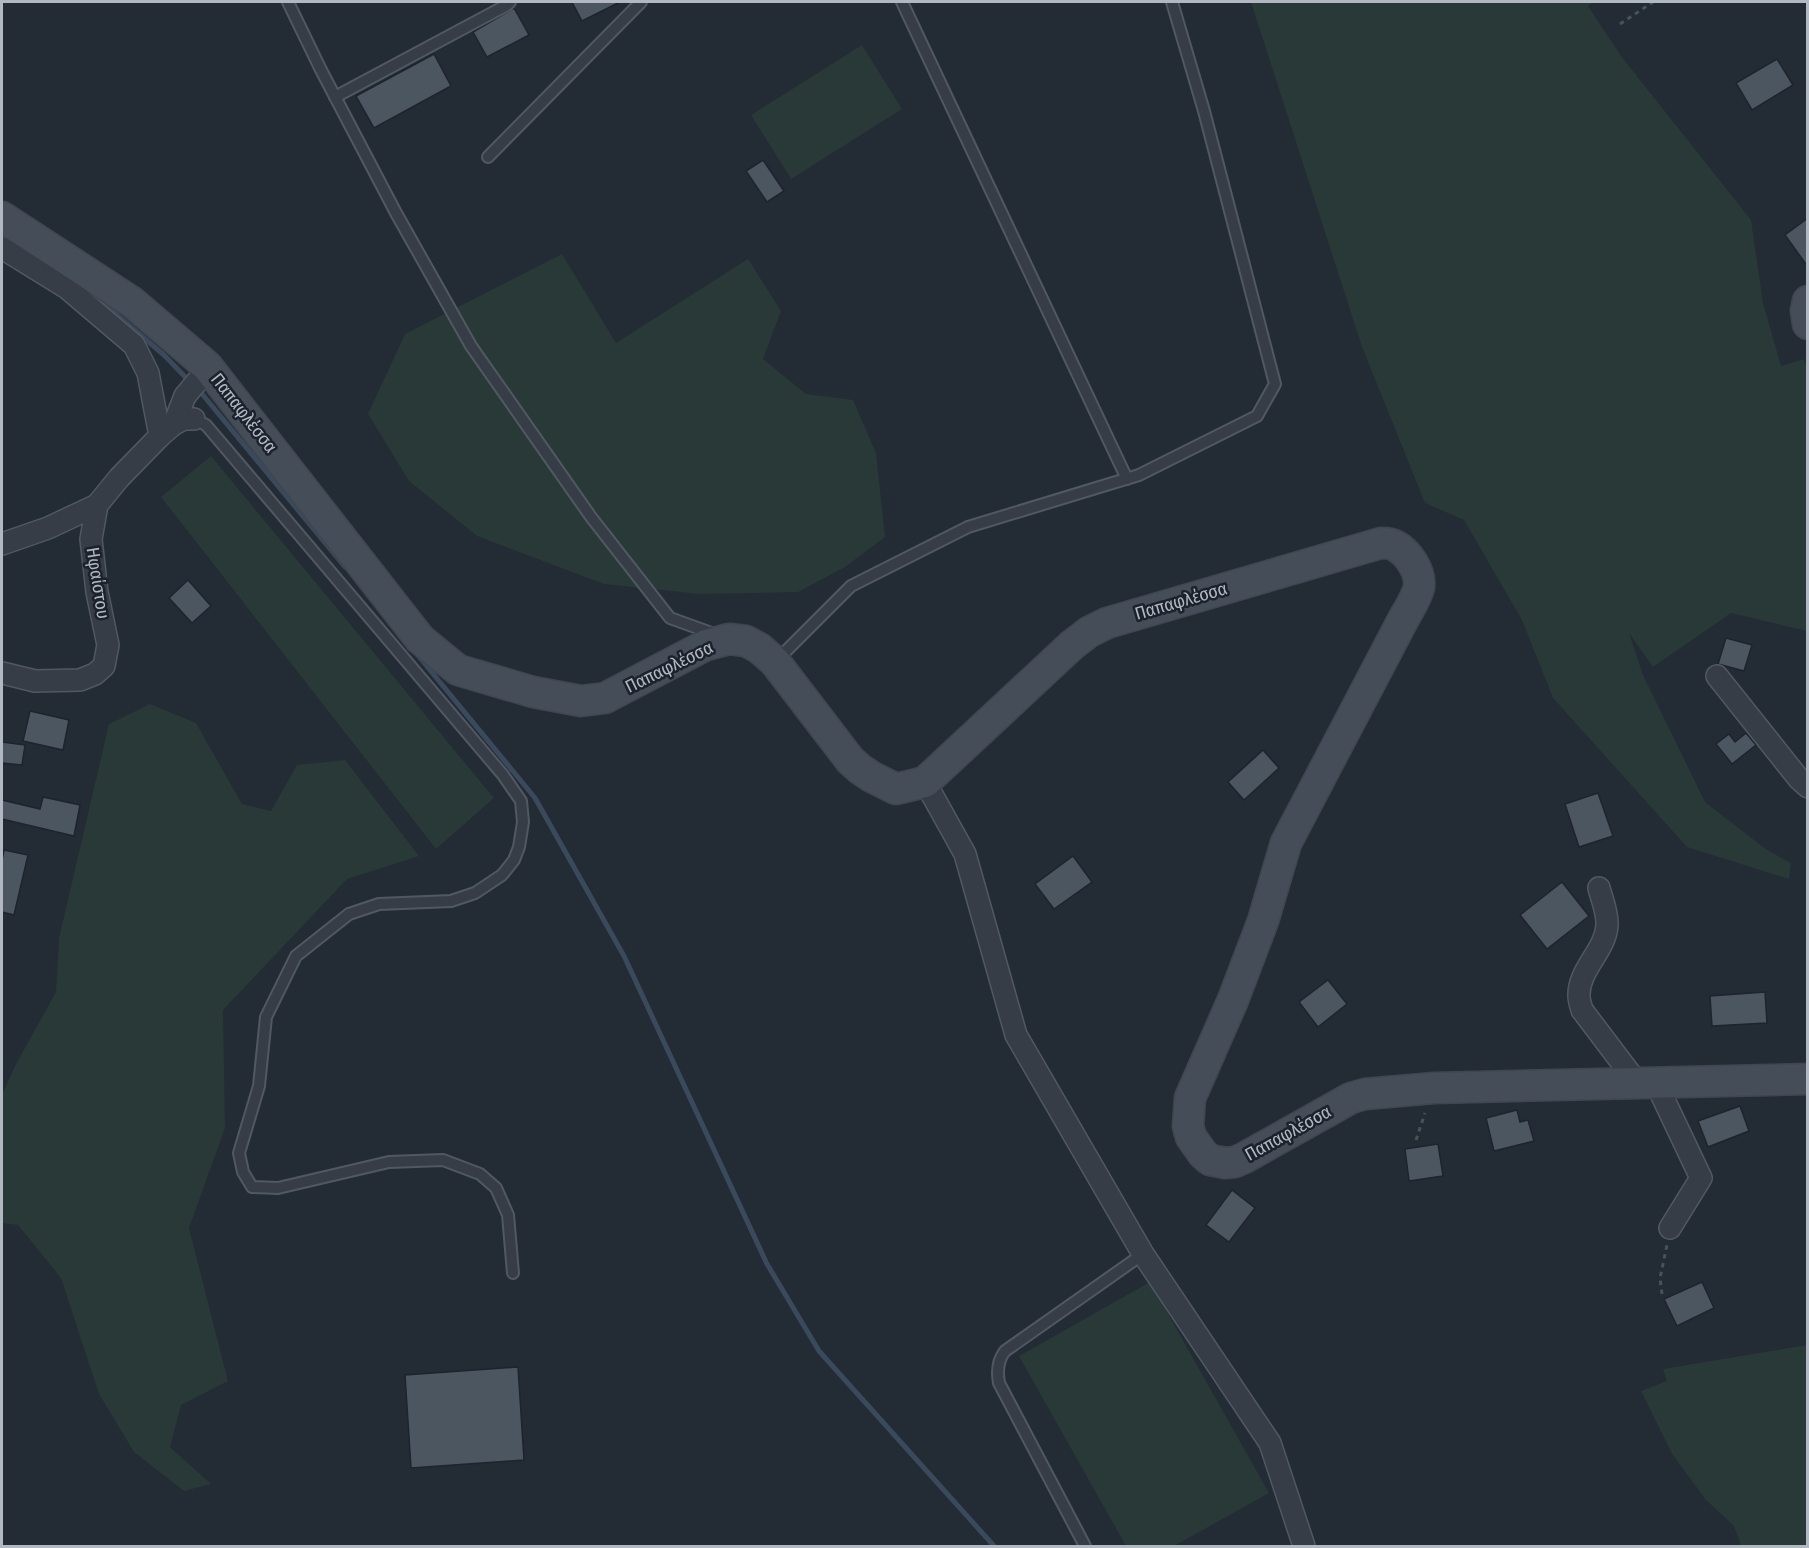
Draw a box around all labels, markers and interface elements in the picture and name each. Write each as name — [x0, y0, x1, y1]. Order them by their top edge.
street label: Παπαφλέσσα — [206, 369, 282, 457]
street label: Ηφαίστου — [81, 546, 115, 620]
street label: Παπαφλέσσα — [1132, 577, 1230, 625]
street label: Παπαφλέσσα — [621, 636, 717, 698]
street label: Παπαφλέσσα — [1241, 1100, 1335, 1166]

